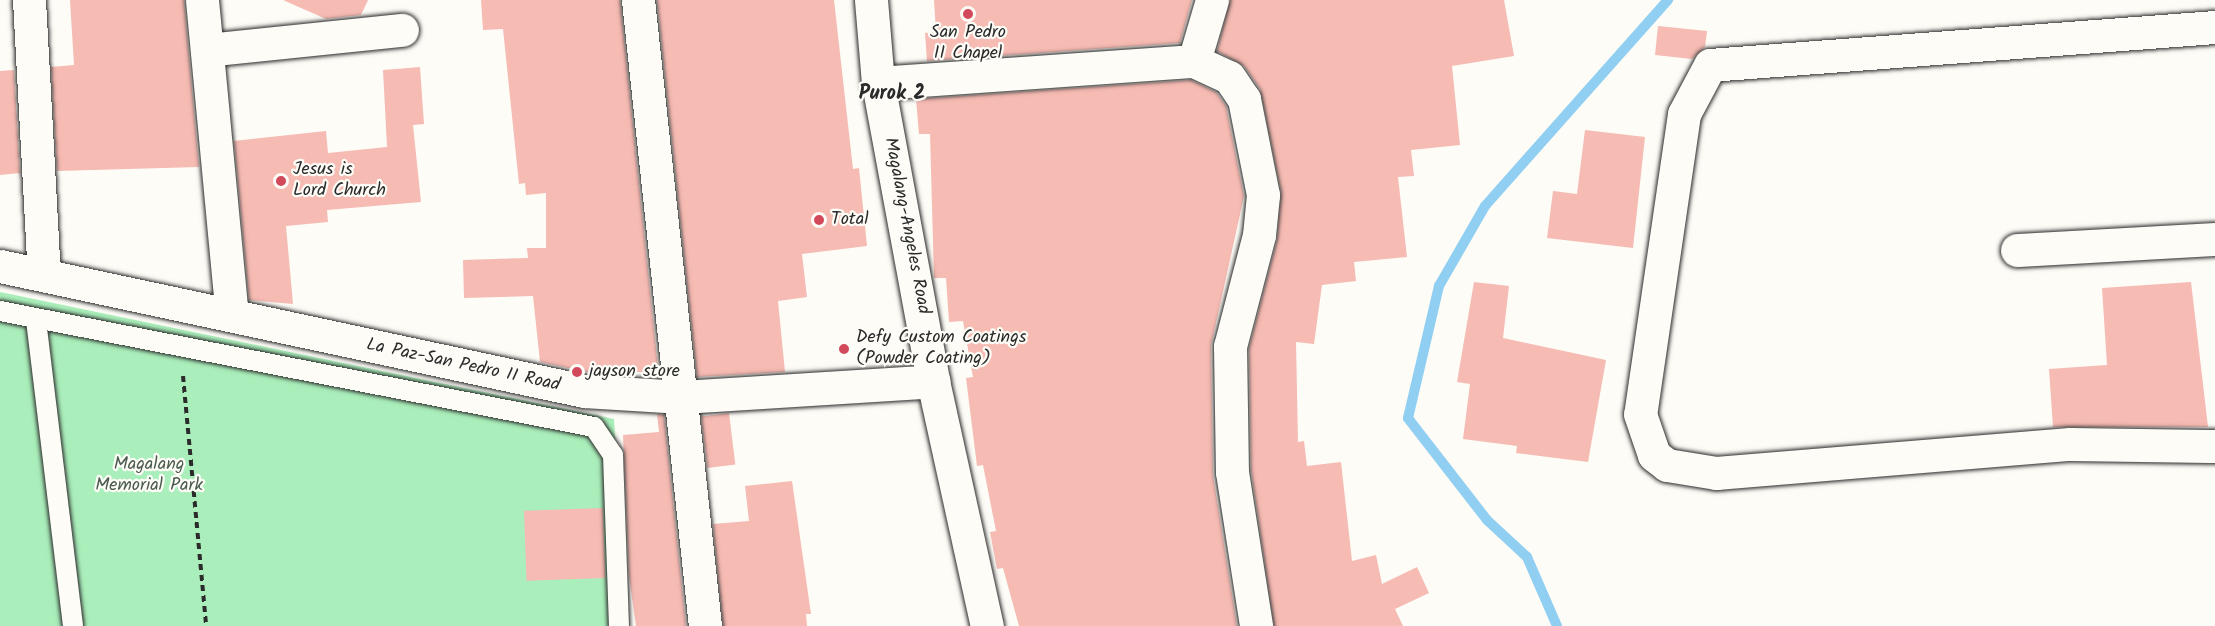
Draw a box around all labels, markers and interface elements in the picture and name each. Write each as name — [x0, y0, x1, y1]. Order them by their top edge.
marker: San Pedro II Chapel — [961, 7, 975, 21]
place label: San Pedro II Chapel — [930, 23, 1006, 66]
district label: Purok 2 — [859, 82, 925, 106]
street label: Magalang-Angeles Road — [878, 136, 934, 316]
place label: Jesus is Lord Church — [293, 160, 386, 202]
marker: Jesus is Lord Church — [274, 174, 288, 188]
place label: Total — [831, 209, 869, 231]
marker: Total — [812, 213, 826, 227]
place label: Defy Custom Coatings (Powder Coating) — [856, 328, 1026, 370]
street label: La Paz-San Pedro II Road — [364, 335, 562, 397]
marker: Defy Custom Coatings (Powder Coating) — [837, 342, 851, 356]
place label: jayson store — [589, 361, 680, 383]
marker: jayson store — [570, 365, 584, 379]
park label: Magalang Memorial Park — [95, 455, 203, 498]

